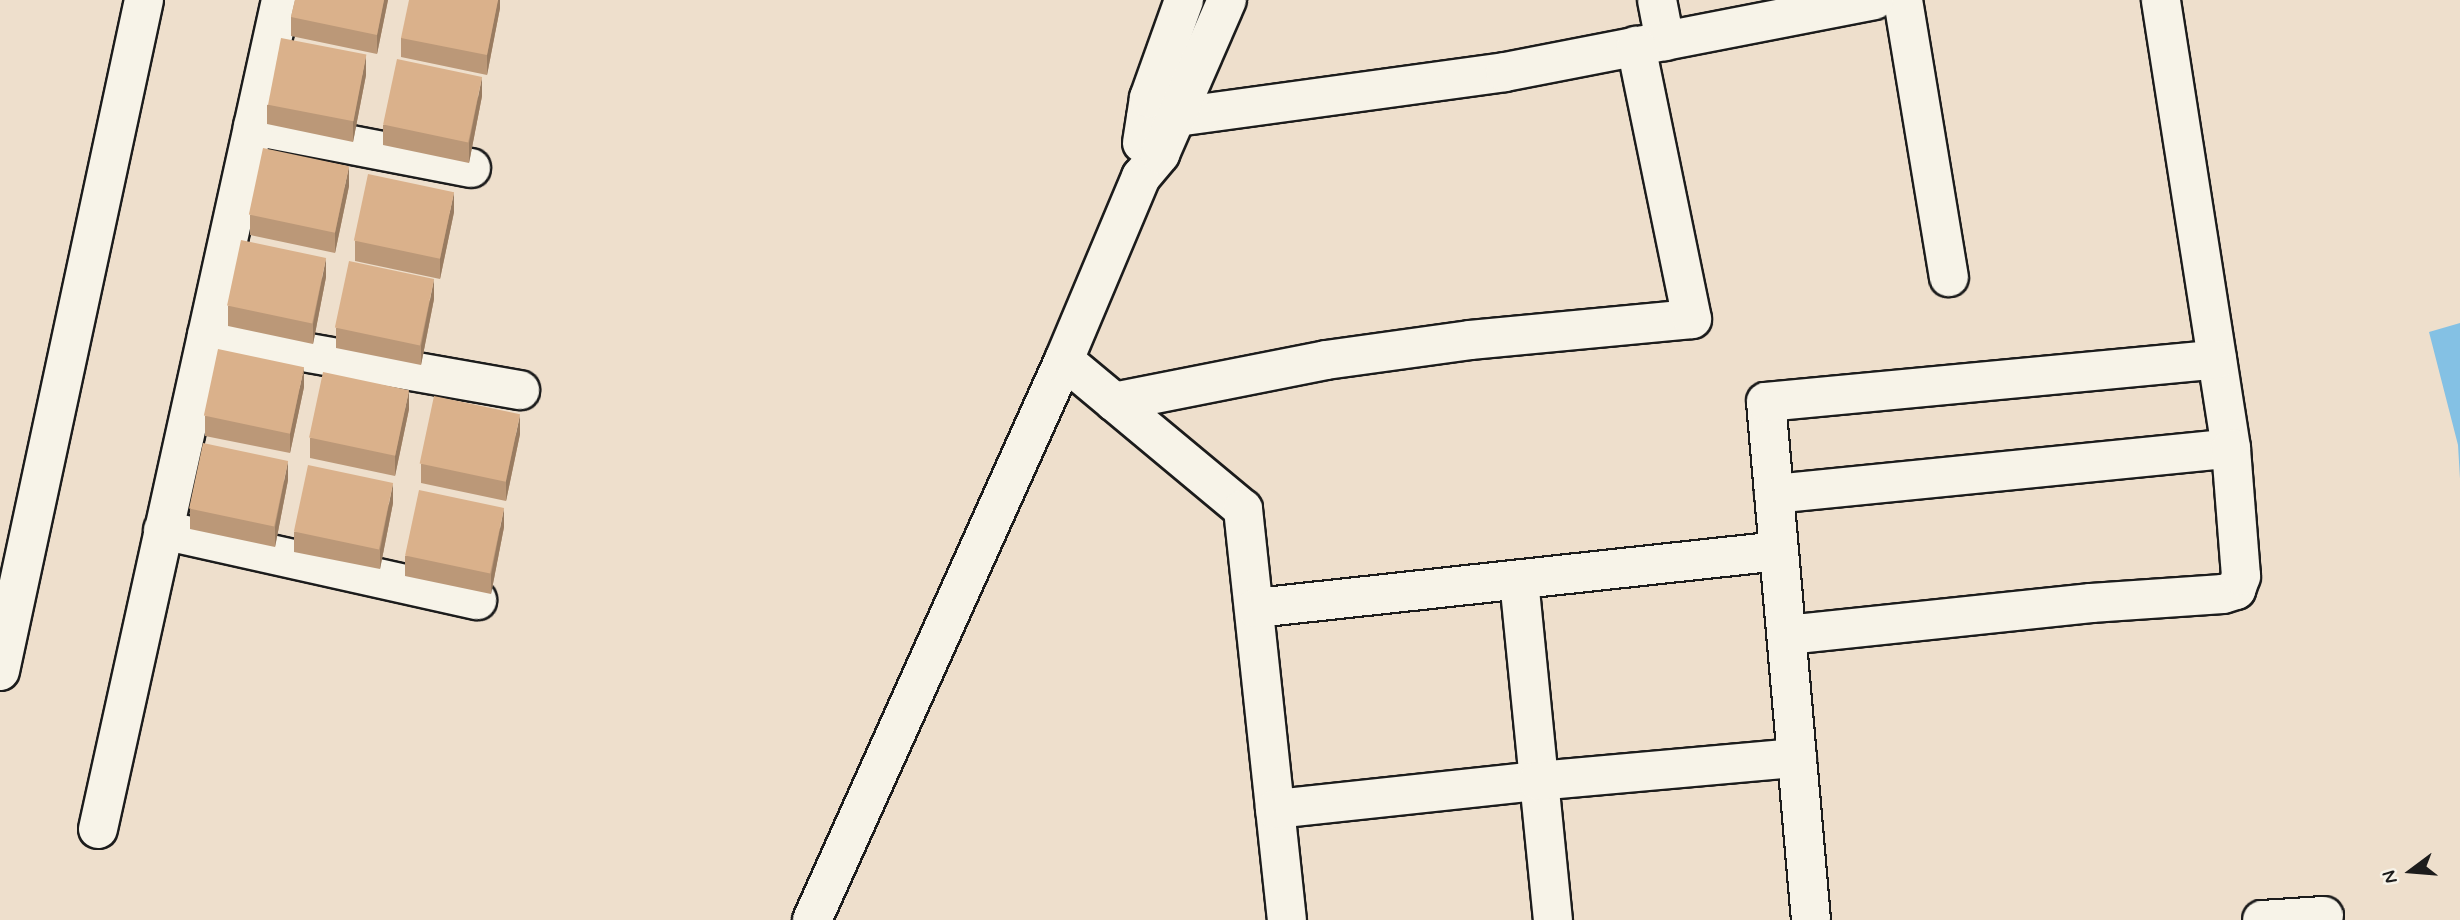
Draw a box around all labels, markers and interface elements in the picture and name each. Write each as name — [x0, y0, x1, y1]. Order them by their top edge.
north arrow — [2376, 836, 2446, 906]
text: N — [2377, 867, 2404, 886]

